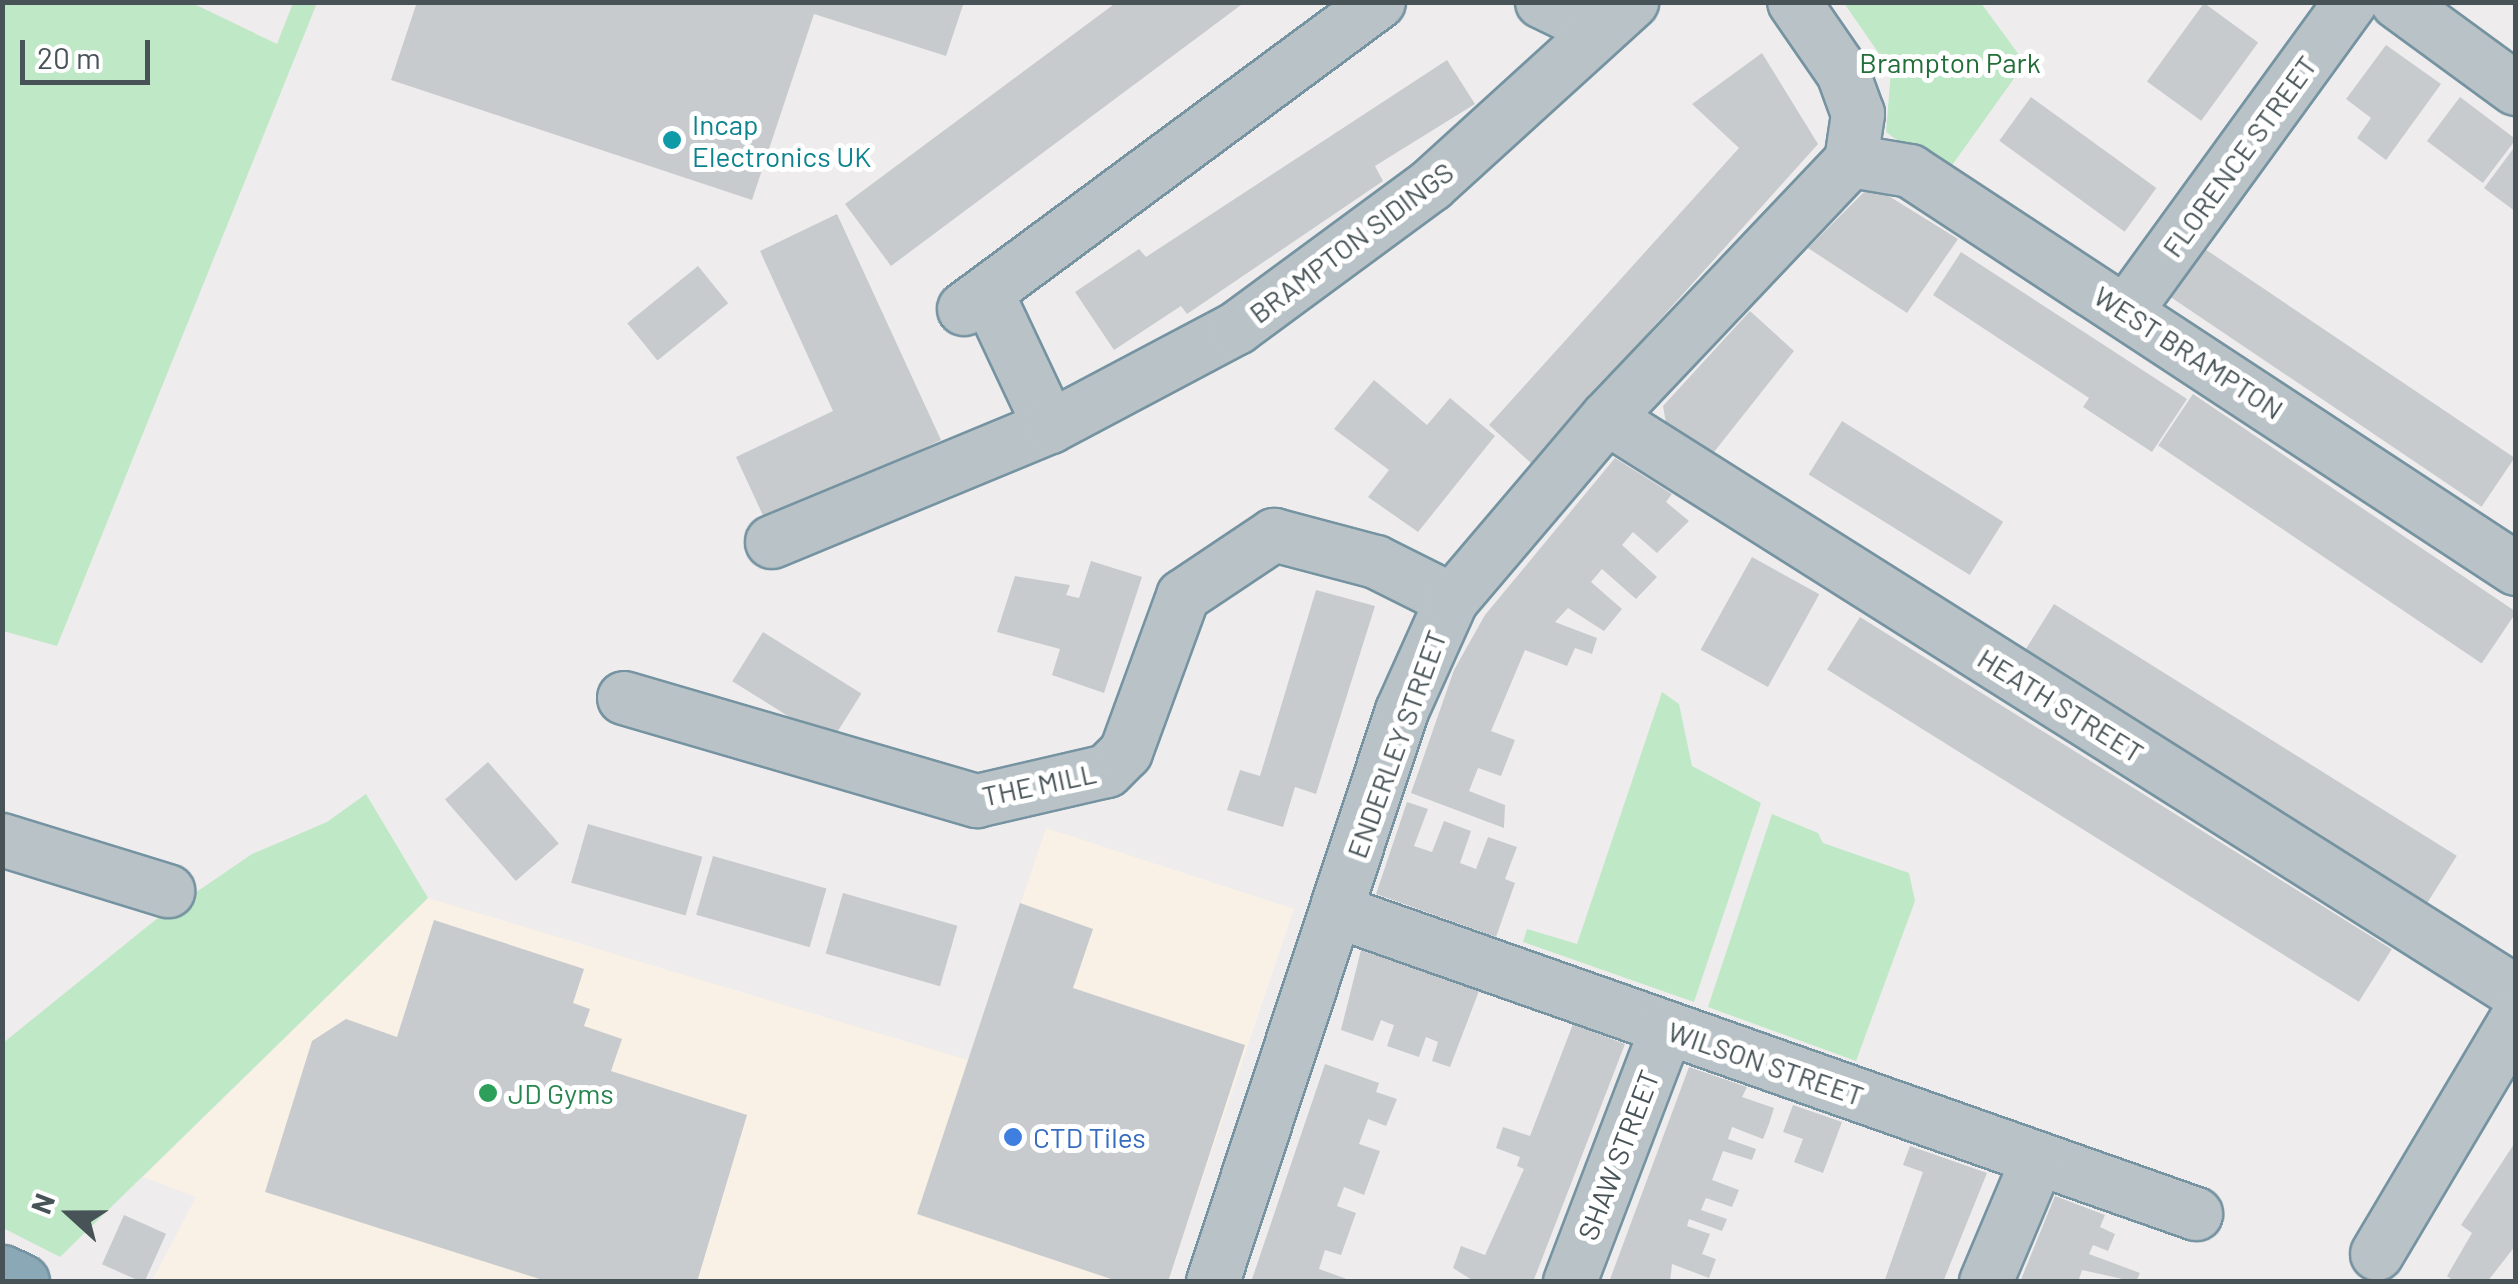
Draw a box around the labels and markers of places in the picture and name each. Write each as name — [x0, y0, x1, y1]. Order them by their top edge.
place label: Incap Electronics UK — [692, 107, 871, 173]
marker: Incap Electronics UK — [661, 129, 683, 151]
place label: JD Gyms — [508, 1076, 614, 1110]
marker: JD Gyms — [477, 1082, 499, 1104]
place label: CTD Tiles — [1033, 1120, 1146, 1154]
marker: CTD Tiles — [1002, 1126, 1024, 1148]

